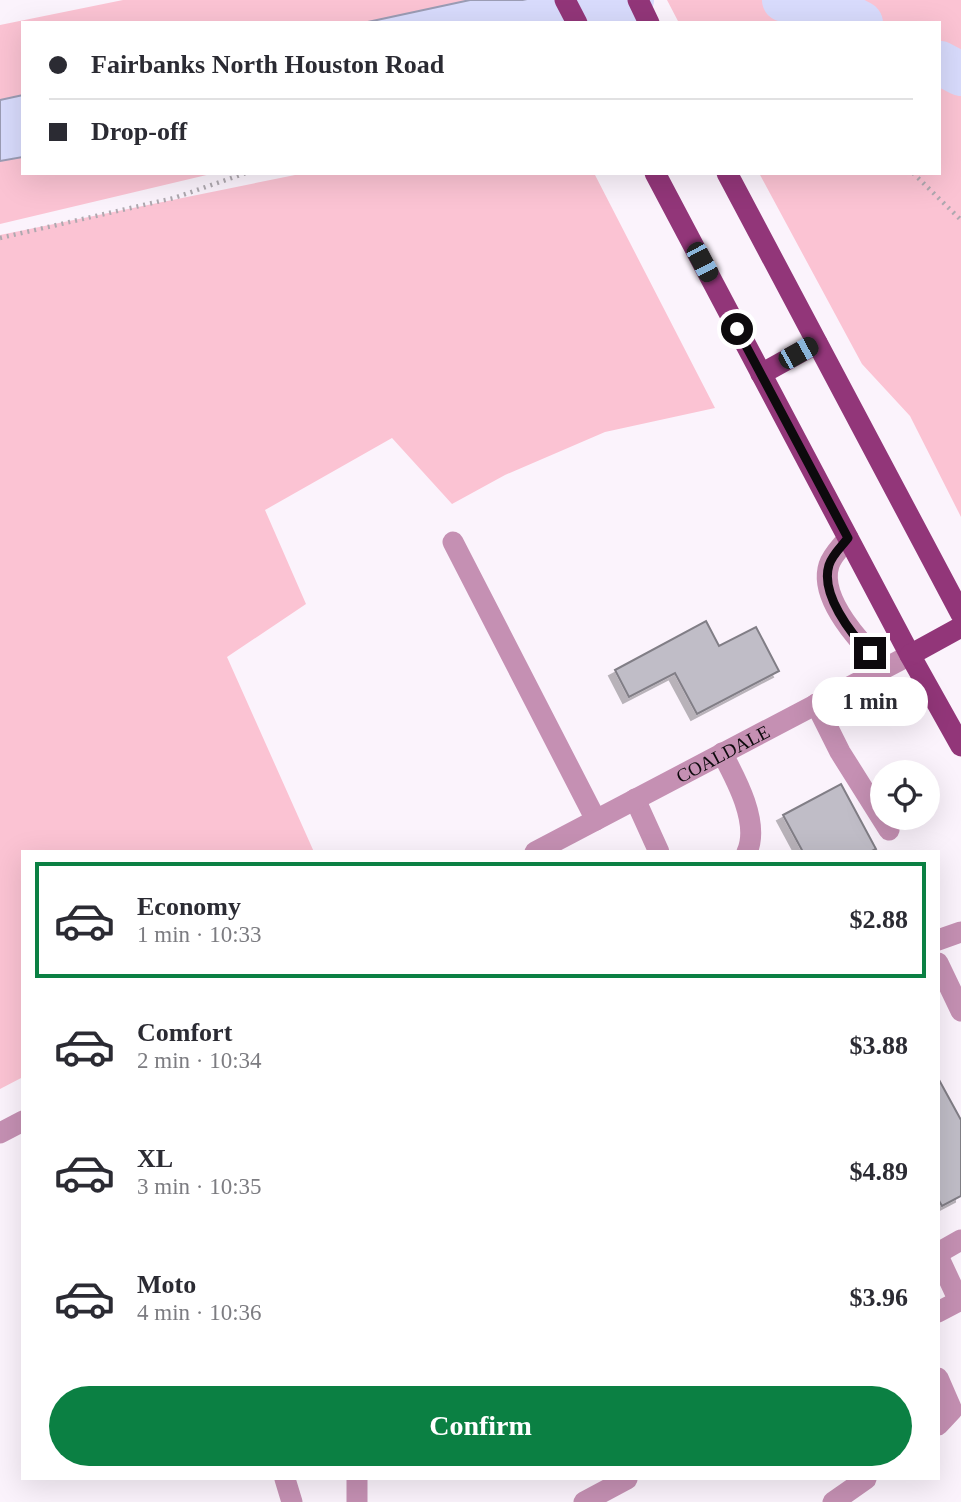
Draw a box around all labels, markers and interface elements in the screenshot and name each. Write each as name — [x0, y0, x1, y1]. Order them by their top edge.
text: Fairbanks North Houston Road — [91, 50, 444, 79]
text: Drop-off — [91, 117, 187, 146]
car — [683, 239, 722, 285]
route start — [721, 313, 753, 345]
car — [775, 334, 822, 372]
route end — [854, 637, 886, 669]
callout: 1 min — [812, 678, 928, 726]
text: 1 min — [842, 689, 898, 714]
street label: COALDALE — [673, 721, 773, 787]
map controls — [870, 760, 940, 830]
button: locate — [870, 760, 940, 830]
icon: car — [53, 889, 116, 952]
text: Economy — [137, 892, 241, 921]
text: $2.88 — [850, 905, 908, 934]
text: 1 min · 10:33 — [137, 922, 262, 947]
icon: car — [53, 1015, 116, 1078]
text: Comfort — [137, 1018, 232, 1047]
text: $3.88 — [850, 1031, 908, 1060]
text: 2 min · 10:34 — [137, 1048, 262, 1073]
icon: car — [53, 1141, 116, 1204]
text: XL — [137, 1144, 173, 1173]
text: $4.89 — [850, 1157, 908, 1186]
text: 3 min · 10:35 — [137, 1174, 262, 1199]
icon: car — [53, 1267, 116, 1330]
text: Moto — [137, 1270, 196, 1299]
text: $3.96 — [850, 1283, 908, 1312]
text: 4 min · 10:36 — [137, 1300, 262, 1325]
button: Confirm — [49, 1386, 912, 1466]

